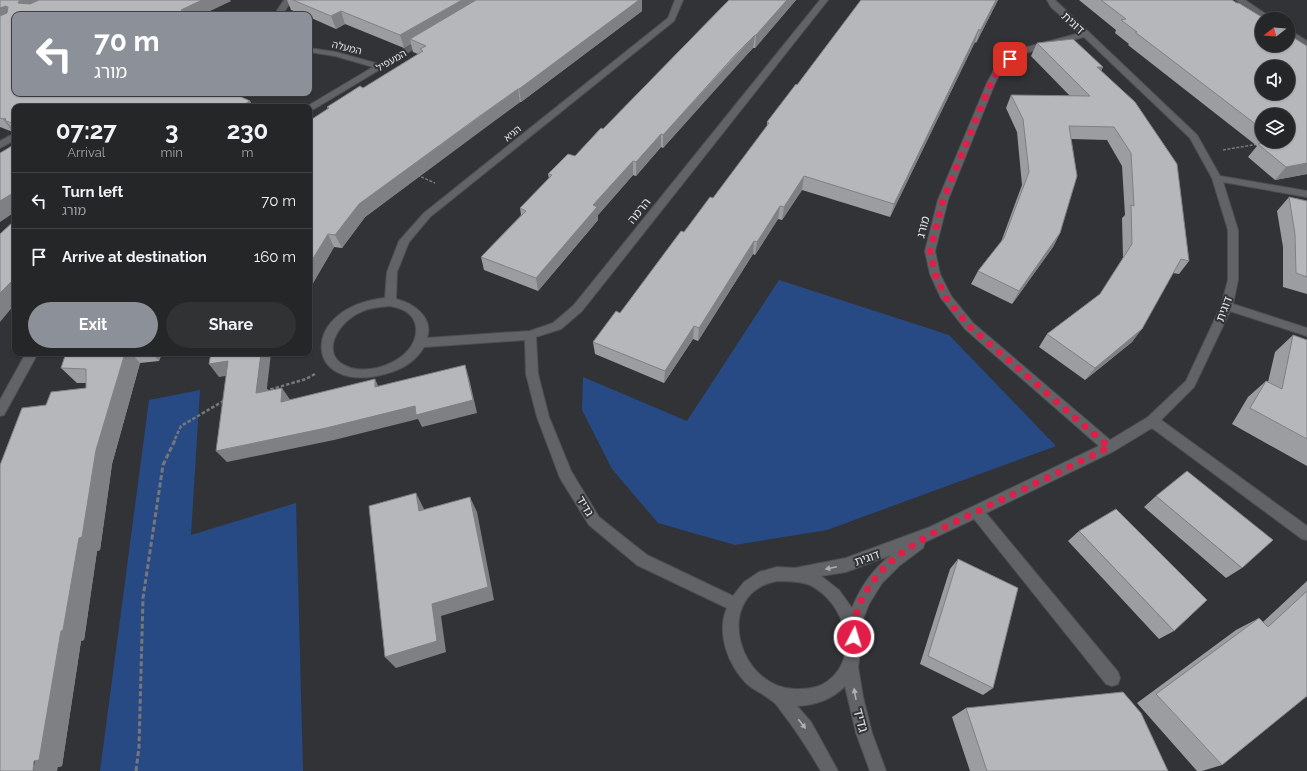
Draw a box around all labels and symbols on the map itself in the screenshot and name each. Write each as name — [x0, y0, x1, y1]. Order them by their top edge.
street label: דוגית — [1059, 9, 1088, 37]
north arrow — [1255, 12, 1295, 52]
street label: המעלה — [331, 38, 363, 56]
pin — [993, 42, 1027, 76]
street label: המעפיל — [374, 47, 408, 73]
street label: הגיא — [501, 123, 523, 144]
street label: הרמה — [624, 195, 654, 227]
street label: מורג — [914, 214, 932, 239]
street label: דוגית — [1213, 294, 1235, 324]
street label: גדיד — [574, 493, 597, 519]
street label: דוגית — [853, 547, 882, 569]
one-way arrow — [825, 566, 837, 572]
position arrow — [833, 616, 875, 658]
one-way arrow — [851, 688, 857, 700]
street label: גדיד — [850, 706, 872, 734]
one-way arrow — [797, 719, 806, 730]

